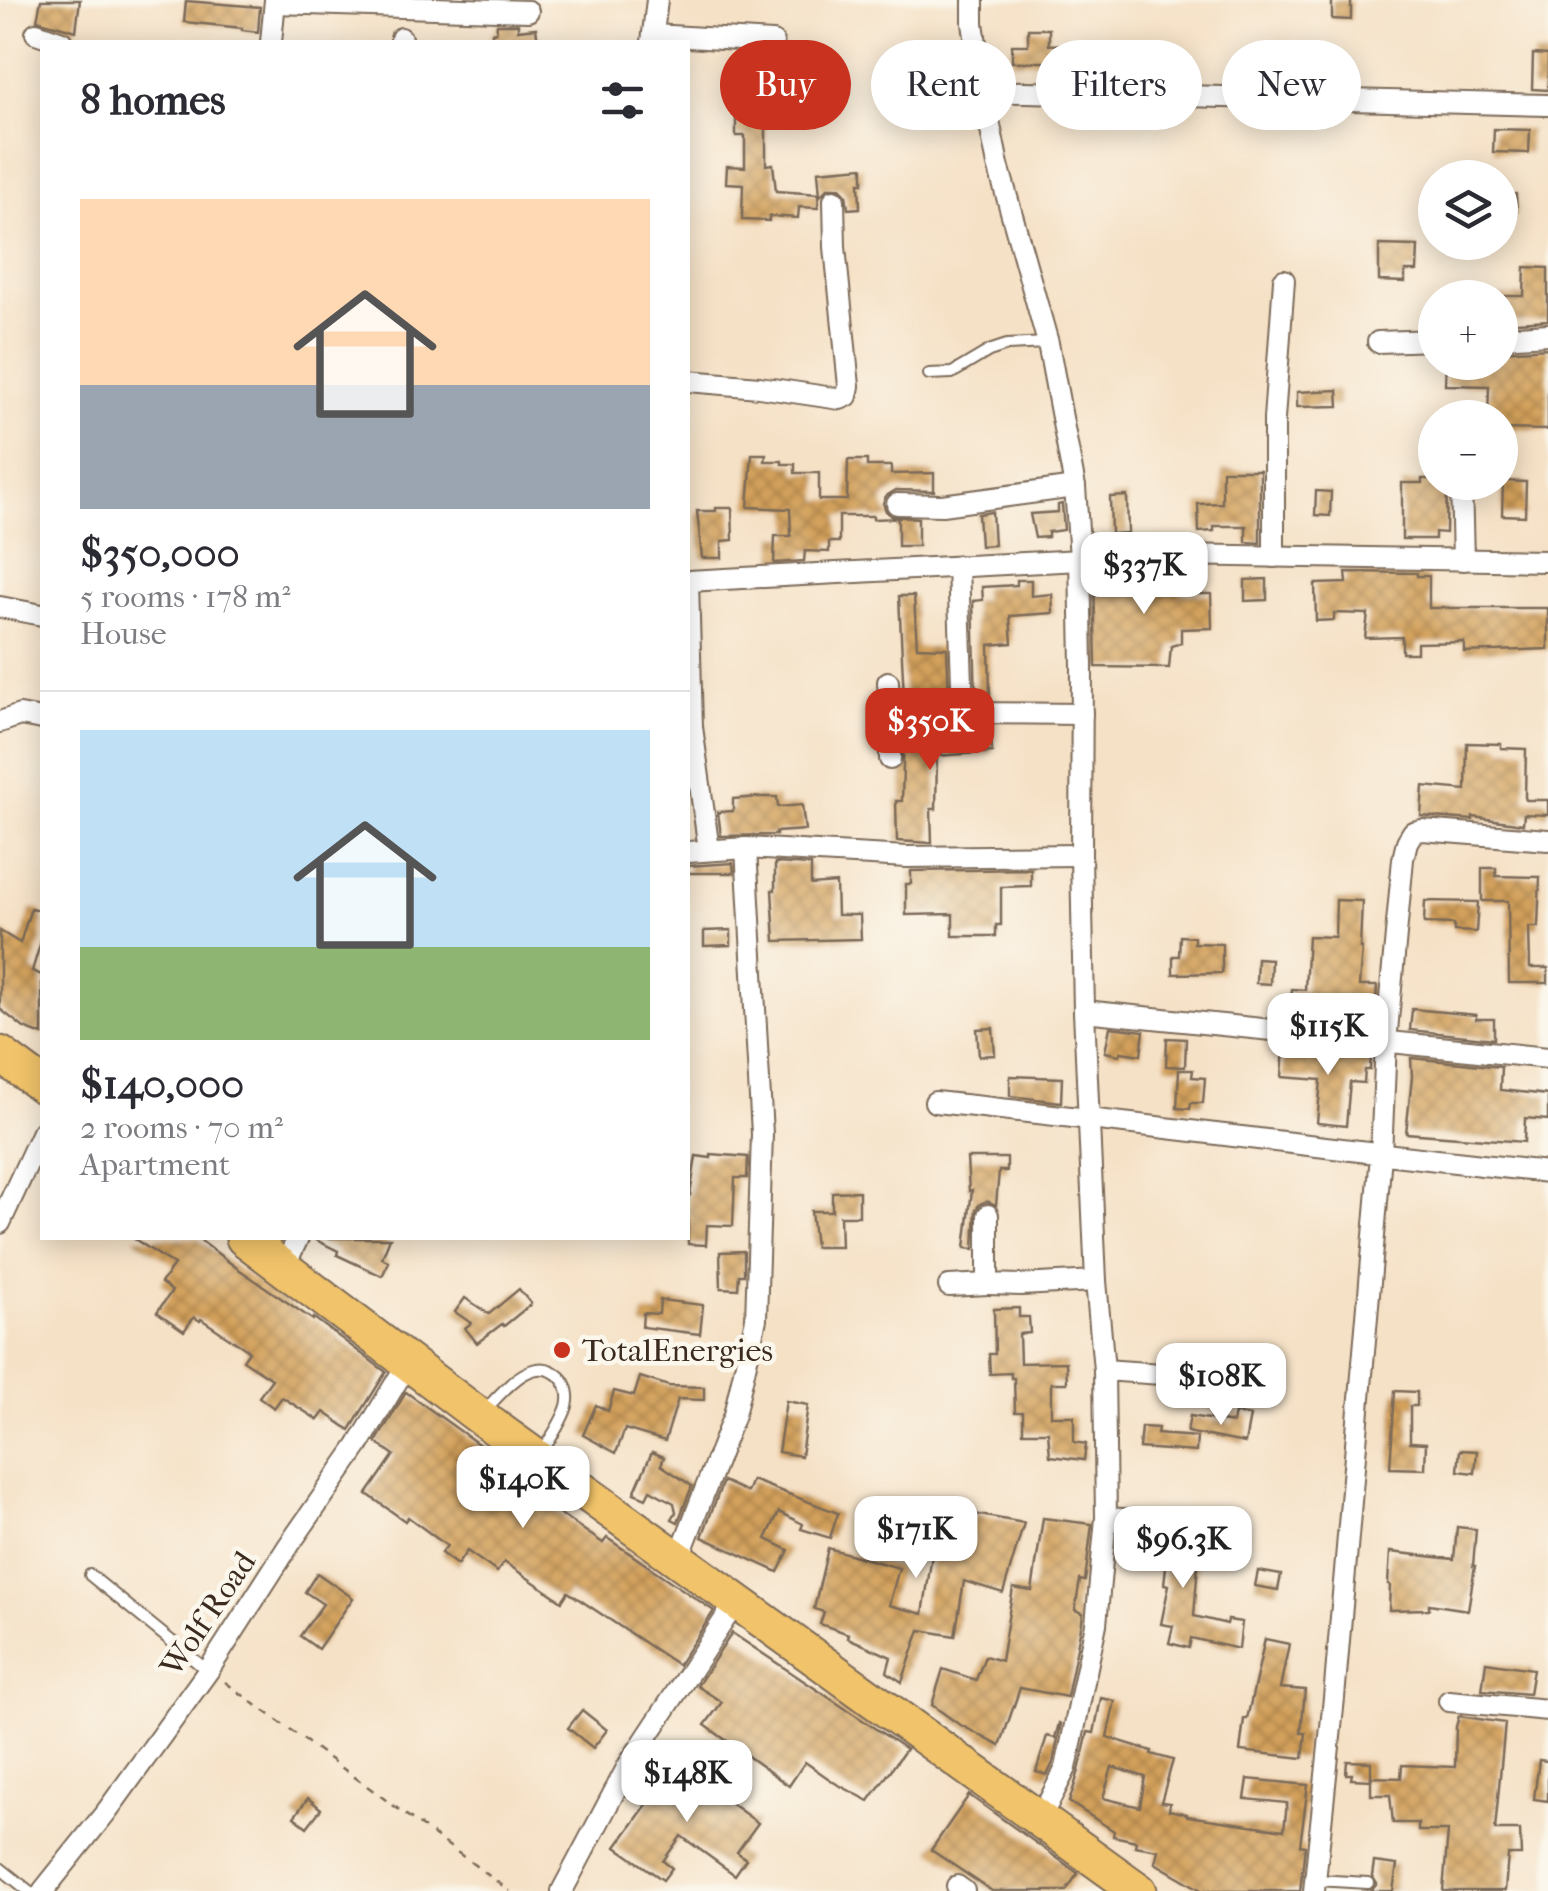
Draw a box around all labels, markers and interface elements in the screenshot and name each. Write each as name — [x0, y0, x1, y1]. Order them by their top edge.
chip: Buy — [720, 40, 851, 130]
chip: Rent — [871, 40, 1016, 130]
chip: Filters — [1036, 40, 1202, 130]
chip: New — [1222, 40, 1361, 130]
icon: filters — [595, 73, 650, 128]
text: 8 homes — [80, 76, 226, 125]
map controls — [1418, 160, 1518, 500]
button: layers — [1418, 160, 1518, 260]
icon: home — [275, 264, 455, 444]
button: + — [1418, 280, 1518, 380]
button: − — [1418, 400, 1518, 500]
text: $350,000 — [80, 529, 240, 578]
pin: $337K — [1074, 532, 1214, 617]
text: $337K — [1103, 546, 1185, 583]
text: 5 rooms · 178 m² — [80, 578, 290, 615]
text: House — [80, 615, 167, 652]
pin: $350K — [860, 688, 1000, 773]
text: $350K — [887, 702, 973, 739]
icon: home — [275, 795, 455, 975]
pin: $115K — [1258, 993, 1398, 1078]
text: $115K — [1289, 1007, 1367, 1044]
text: $140,000 — [80, 1060, 244, 1109]
text: 2 rooms · 70 m² — [80, 1109, 283, 1146]
text: Apartment — [80, 1146, 230, 1183]
place label: TotalEnergies — [582, 1332, 773, 1369]
marker: TotalEnergies — [551, 1339, 573, 1361]
pin: $108K — [1151, 1343, 1291, 1428]
text: $108K — [1178, 1357, 1264, 1394]
pin: $140K — [453, 1446, 593, 1531]
text: $140K — [479, 1460, 567, 1497]
pin: $171K — [846, 1496, 986, 1581]
pin: $96.3K — [1102, 1506, 1264, 1591]
text: $171K — [876, 1510, 956, 1547]
text: $96.3K — [1136, 1520, 1230, 1557]
street label: Wolf Road — [152, 1544, 264, 1684]
pin: $148K — [617, 1740, 757, 1825]
text: $148K — [643, 1754, 731, 1791]

